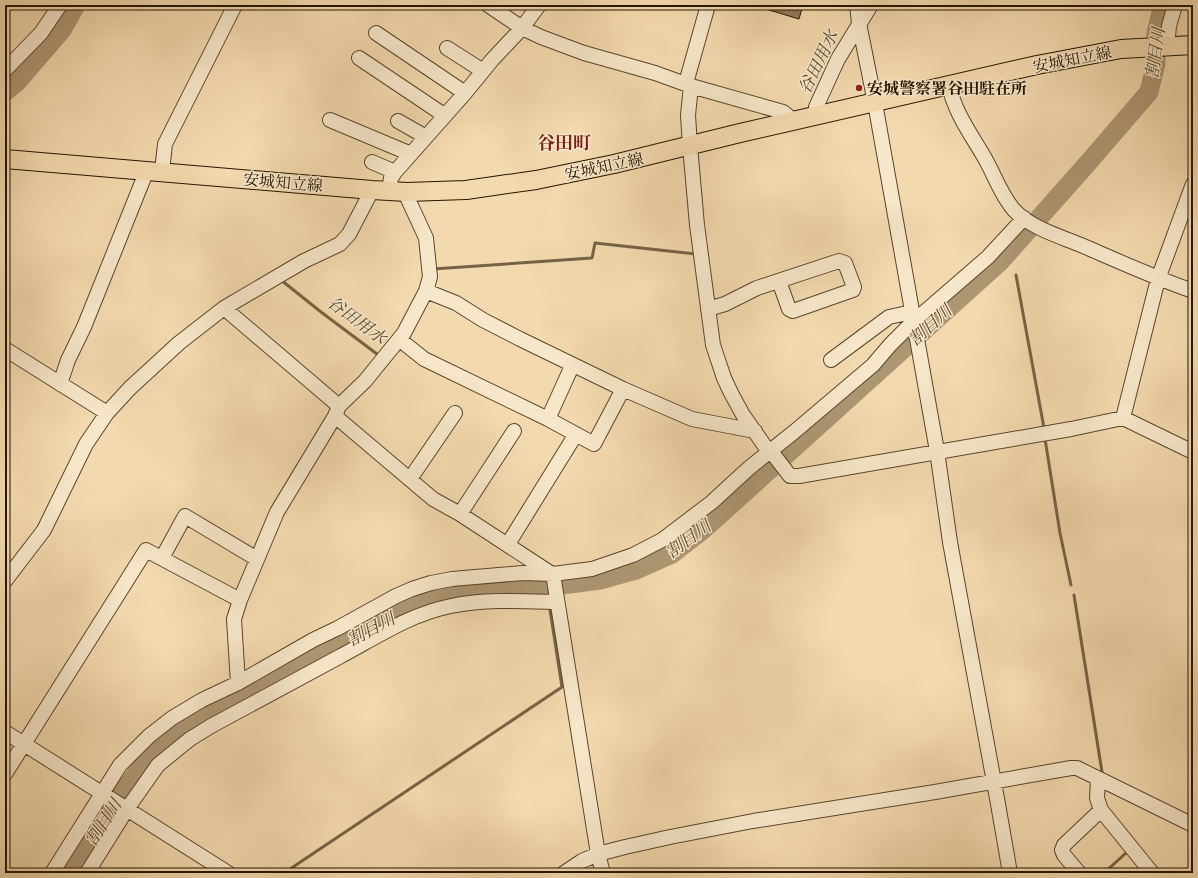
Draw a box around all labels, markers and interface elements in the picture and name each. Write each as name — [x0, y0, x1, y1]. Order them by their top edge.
water label: 割目川 — [1142, 24, 1172, 80]
water label: 谷田用水 — [794, 25, 845, 98]
street label: 安城知立線 — [1031, 43, 1114, 79]
place label: 安城警察署谷田駐在所 — [867, 79, 1027, 101]
marker: 安城警察署谷田駐在所 — [854, 83, 864, 93]
district label: 谷田町 — [537, 132, 591, 157]
street label: 安城知立線 — [563, 149, 646, 187]
street label: 安城知立線 — [242, 170, 324, 198]
water label: 谷田用水 — [322, 292, 392, 352]
water label: 割目川 — [904, 299, 959, 352]
water label: 割目川 — [661, 515, 718, 565]
water label: 割目川 — [344, 607, 401, 652]
water label: 割目川 — [81, 793, 129, 850]

